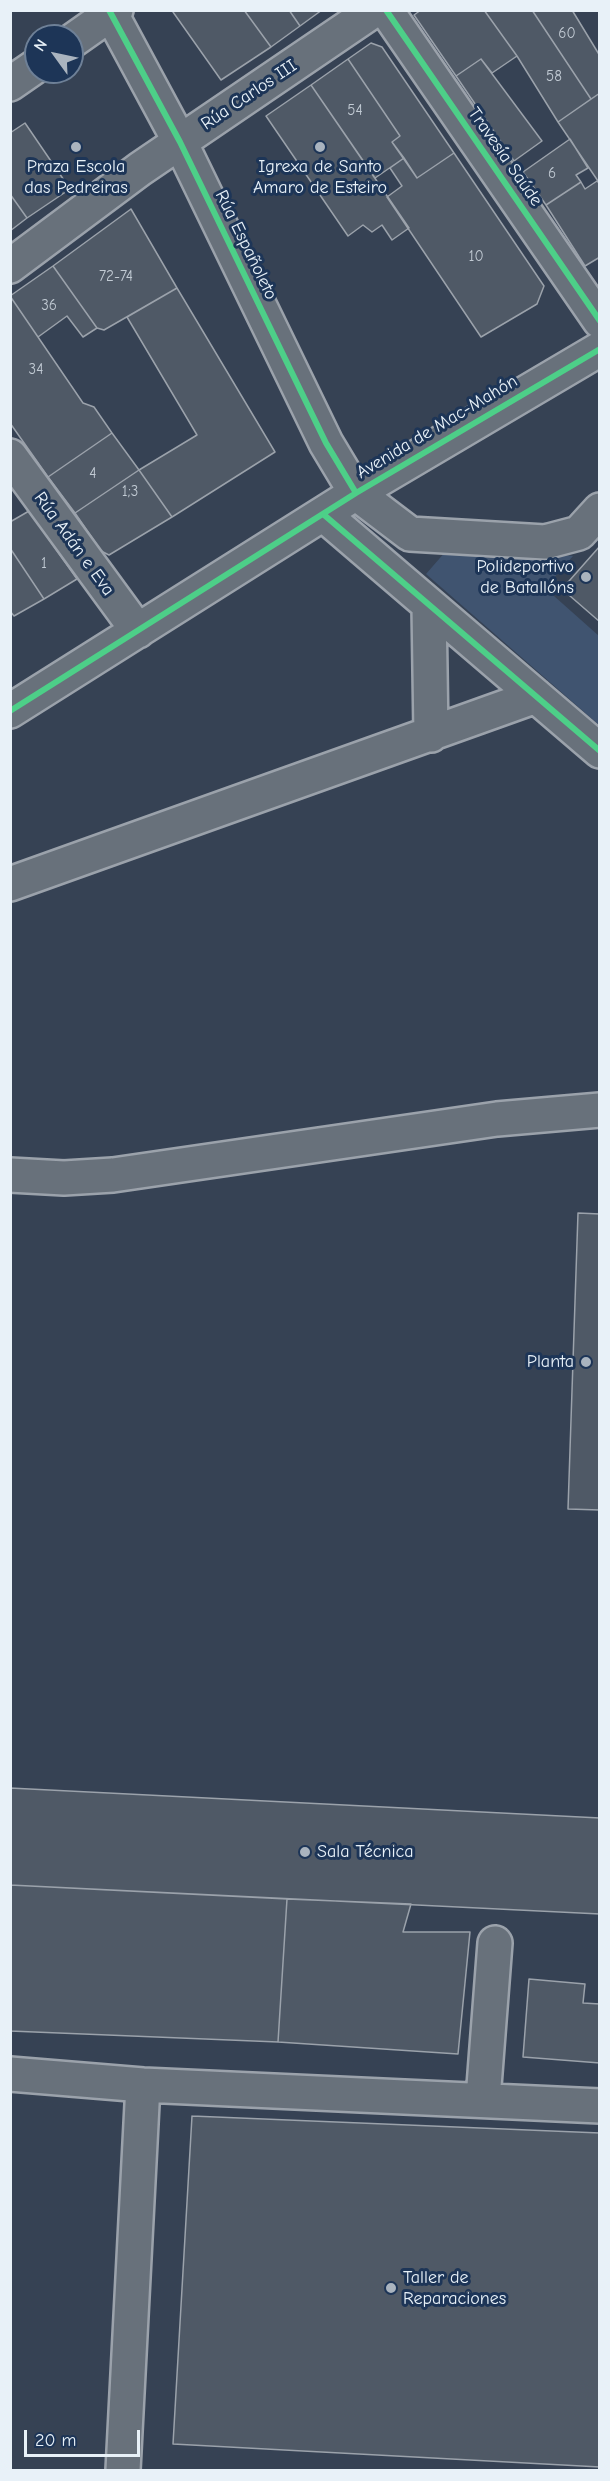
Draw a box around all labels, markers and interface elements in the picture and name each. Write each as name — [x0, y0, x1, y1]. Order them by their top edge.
north arrow — [24, 24, 84, 84]
house number: 60 — [558, 25, 576, 43]
text: N — [30, 36, 51, 55]
street label: Rúa Carlos III — [197, 55, 301, 135]
house number: 58 — [546, 68, 562, 86]
house number: 54 — [347, 102, 363, 120]
street label: Travesía Saúde — [463, 103, 547, 211]
marker: Praza Escola das Pedreiras — [69, 140, 83, 154]
marker: Igrexa de Santo Amaro de Esteiro — [313, 140, 327, 154]
place label: Praza Escola das Pedreiras — [24, 156, 128, 198]
place label: Igrexa de Santo Amaro de Esteiro — [253, 156, 387, 198]
house number: 6 — [548, 165, 556, 183]
street label: Rúa Españoleto — [210, 187, 282, 303]
house number: 10 — [468, 248, 484, 266]
house number: 72-74 — [99, 268, 133, 286]
house number: 36 — [41, 297, 57, 315]
house number: 34 — [29, 361, 43, 379]
street label: Avenida de Mac-Mahón — [353, 370, 521, 484]
house number: 4 — [89, 465, 97, 483]
house number: 1;3 — [122, 483, 138, 501]
street label: Rúa Adán e Eva — [29, 488, 119, 600]
house number: 1 — [41, 555, 47, 573]
place label: Polideportivo de Batallóns — [476, 556, 574, 598]
marker: Polideportivo de Batallóns — [579, 570, 593, 584]
place label: Planta — [527, 1351, 574, 1373]
marker: Planta — [579, 1355, 593, 1369]
place label: Sala Técnica — [317, 1841, 413, 1863]
marker: Sala Técnica — [298, 1845, 312, 1859]
place label: Taller de Reparaciones — [403, 2267, 506, 2310]
marker: Taller de Reparaciones — [384, 2281, 398, 2295]
scale bar — [27, 2418, 142, 2456]
text: 20 m — [35, 2430, 76, 2451]

